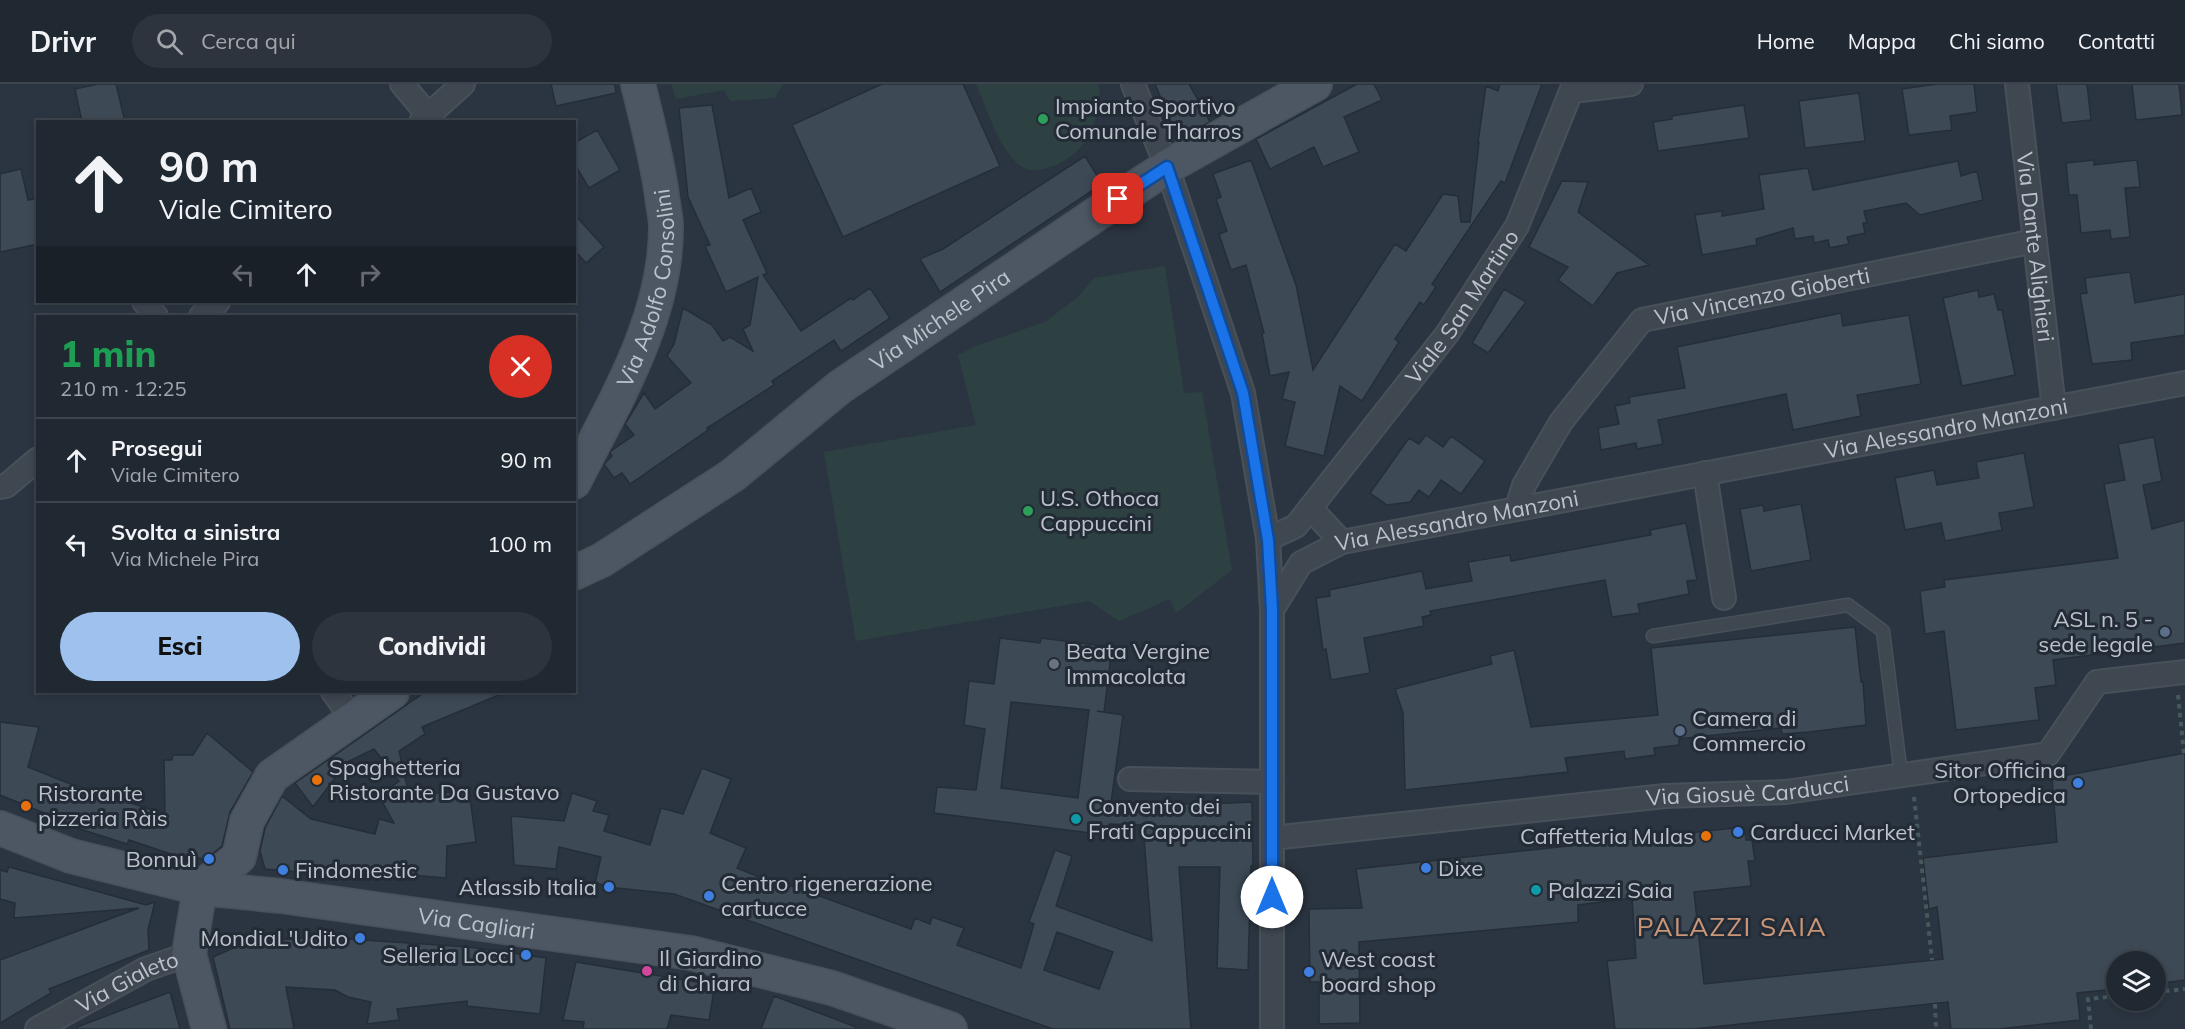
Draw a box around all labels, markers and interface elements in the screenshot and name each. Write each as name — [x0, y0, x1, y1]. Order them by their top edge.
search box — [132, 14, 552, 68]
text: Drivr — [30, 24, 96, 59]
icon: search — [153, 25, 186, 58]
text: Cerca qui — [201, 27, 296, 55]
text: Home — [1757, 28, 1815, 54]
text: Mappa — [1848, 28, 1916, 54]
text: Chi siamo — [1949, 28, 2045, 54]
text: Contatti — [2078, 28, 2155, 54]
place label: Impianto Sportivo Comunale Tharros — [1055, 92, 1242, 145]
marker: Impianto Sportivo Comunale Tharros — [1036, 112, 1050, 126]
text: 90 m — [159, 140, 259, 193]
icon: ahead — [60, 144, 138, 222]
street label: Via Dante Alighieri — [2011, 151, 2060, 343]
pin — [1092, 173, 1143, 224]
icon: arrive — [1101, 182, 1134, 215]
street label: Via Adolfo Consolini — [610, 187, 680, 392]
text: Viale Cimitero — [159, 192, 333, 226]
street label: Viale San Martino — [1399, 224, 1525, 390]
icon: left — [227, 258, 260, 291]
icon: ahead — [290, 258, 323, 291]
icon: right — [353, 258, 386, 291]
street label: Via Vincenzo Gioberti — [1652, 261, 1872, 331]
street label: Via Michele Pira — [864, 262, 1015, 377]
text: 1 min — [60, 331, 156, 376]
button: close — [489, 335, 552, 398]
text: 210 m · 12:25 — [60, 376, 186, 401]
street label: Via Alessandro Manzoni — [1822, 391, 2070, 465]
text: Prosegui — [111, 434, 203, 462]
icon: ahead — [60, 444, 93, 477]
text: 90 m — [501, 446, 552, 474]
text: Viale Cimitero — [111, 462, 240, 487]
place label: U.S. Othoca Cappuccini — [1040, 484, 1159, 537]
street label: Via Alessandro Manzoni — [1333, 484, 1581, 557]
marker: U.S. Othoca Cappuccini — [1021, 504, 1035, 518]
text: Svolta a sinistra — [111, 518, 280, 546]
icon: left — [60, 528, 93, 561]
text: 100 m — [487, 530, 552, 558]
text: Via Michele Pira — [111, 546, 259, 571]
place label: ASL n. 5 - sede legale — [2038, 605, 2153, 658]
button: Esci — [60, 612, 300, 681]
button: Condividi — [312, 612, 552, 681]
marker: ASL n. 5 - sede legale — [2158, 625, 2172, 639]
place label: Beata Vergine Immacolata — [1066, 637, 1210, 690]
marker: Beata Vergine Immacolata — [1047, 657, 1061, 671]
place label: Camera di Commercio — [1692, 704, 1806, 757]
marker: Camera di Commercio — [1673, 724, 1687, 738]
place label: Spaghetteria Ristorante Da Gustavo — [329, 753, 560, 806]
place label: Sitor Officina Ortopedica — [1934, 756, 2066, 809]
street label: Via Giosuè Carducci — [1645, 769, 1851, 812]
marker: Spaghetteria Ristorante Da Gustavo — [310, 773, 324, 787]
marker: Sitor Officina Ortopedica — [2071, 776, 2085, 790]
place label: Ristorante pizzeria Ràis — [38, 779, 168, 832]
place label: Convento dei Frati Cappuccini — [1088, 792, 1252, 845]
marker: Ristorante pizzeria Ràis — [19, 799, 33, 813]
marker: Convento dei Frati Cappuccini — [1069, 812, 1083, 826]
place label: Carducci Market — [1750, 818, 1915, 846]
place label: Caffetteria Mulas — [1520, 822, 1694, 850]
marker: Carducci Market — [1731, 825, 1745, 839]
marker: Caffetteria Mulas — [1699, 829, 1713, 843]
place label: Bonnuì — [126, 845, 197, 873]
marker: Bonnuì — [202, 852, 216, 866]
place label: Dixe — [1438, 854, 1483, 882]
place label: Findomestic — [295, 856, 417, 884]
marker: Dixe — [1419, 861, 1433, 875]
marker: Findomestic — [276, 863, 290, 877]
position arrow — [1240, 865, 1304, 929]
place label: Centro rigenerazione cartucce — [721, 869, 932, 922]
place label: Atlassib Italia — [459, 873, 597, 901]
place label: Palazzi Saia — [1548, 876, 1673, 904]
marker: Atlassib Italia — [602, 880, 616, 894]
marker: Palazzi Saia — [1529, 883, 1543, 897]
marker: Centro rigenerazione cartucce — [702, 889, 716, 903]
street label: Via Cagliari — [416, 901, 537, 945]
district label: PALAZZI SAIA — [1637, 910, 1827, 943]
place label: MondiaL'Udito — [201, 924, 348, 952]
marker: MondiaL'Udito — [353, 931, 367, 945]
place label: Selleria Locci — [382, 941, 514, 969]
place label: Il Giardino di Chiara — [659, 944, 762, 997]
street label: Via Gialeto — [71, 945, 182, 1019]
place label: West coast board shop — [1321, 945, 1436, 998]
marker: Selleria Locci — [519, 948, 533, 962]
map controls — [2106, 951, 2166, 1011]
button: layers — [2106, 951, 2166, 1011]
marker: Il Giardino di Chiara — [640, 964, 654, 978]
marker: West coast board shop — [1302, 965, 1316, 979]

